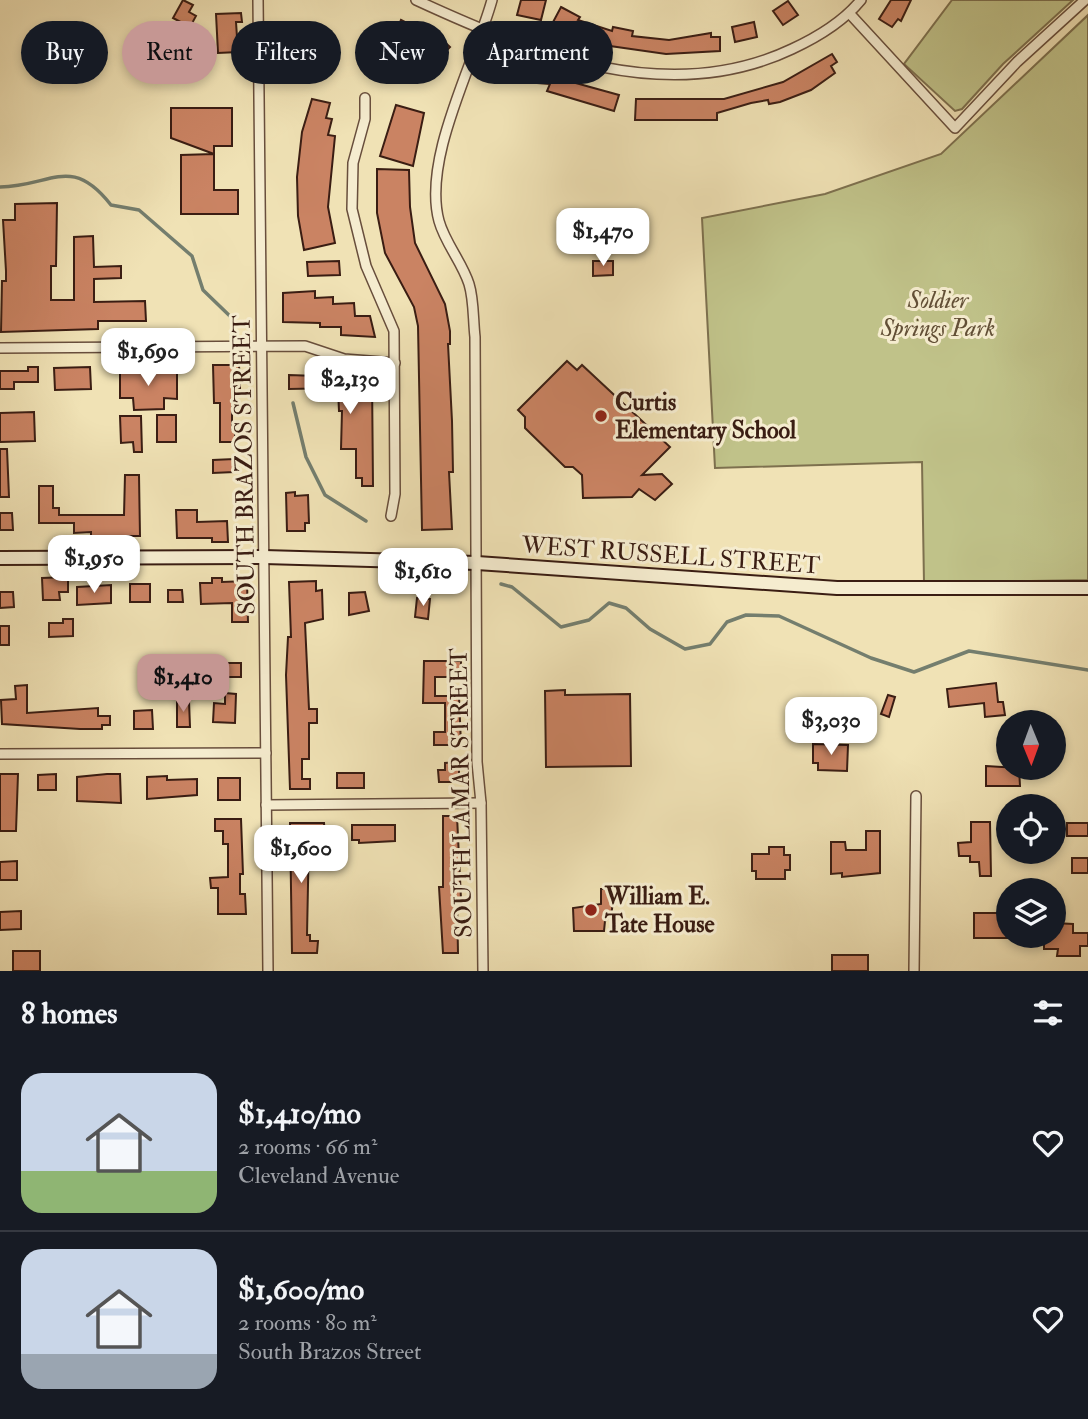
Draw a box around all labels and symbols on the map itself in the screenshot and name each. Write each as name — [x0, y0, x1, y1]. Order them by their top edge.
pin: $1,470 — [546, 208, 660, 268]
park label: Soldier Springs Park — [880, 285, 995, 344]
street label: SOUTH BRAZOS STREET — [226, 315, 263, 615]
pin: $1,690 — [91, 328, 205, 388]
pin: $2,130 — [293, 356, 407, 416]
place label: Curtis Elementary School — [615, 387, 797, 446]
marker: Curtis Elementary School — [593, 408, 609, 424]
street label: WEST RUSSELL STREET — [520, 530, 821, 581]
pin: $1,950 — [37, 536, 151, 595]
pin: $1,610 — [366, 548, 480, 608]
street label: SOUTH LAMAR STREET — [443, 648, 480, 938]
pin: $1,410 — [126, 654, 240, 714]
pin: $3,030 — [774, 698, 888, 757]
north arrow — [996, 710, 1066, 780]
pin: $1,600 — [244, 826, 358, 885]
place label: William E. Tate House — [604, 881, 714, 940]
marker: William E. Tate House — [583, 902, 599, 918]

